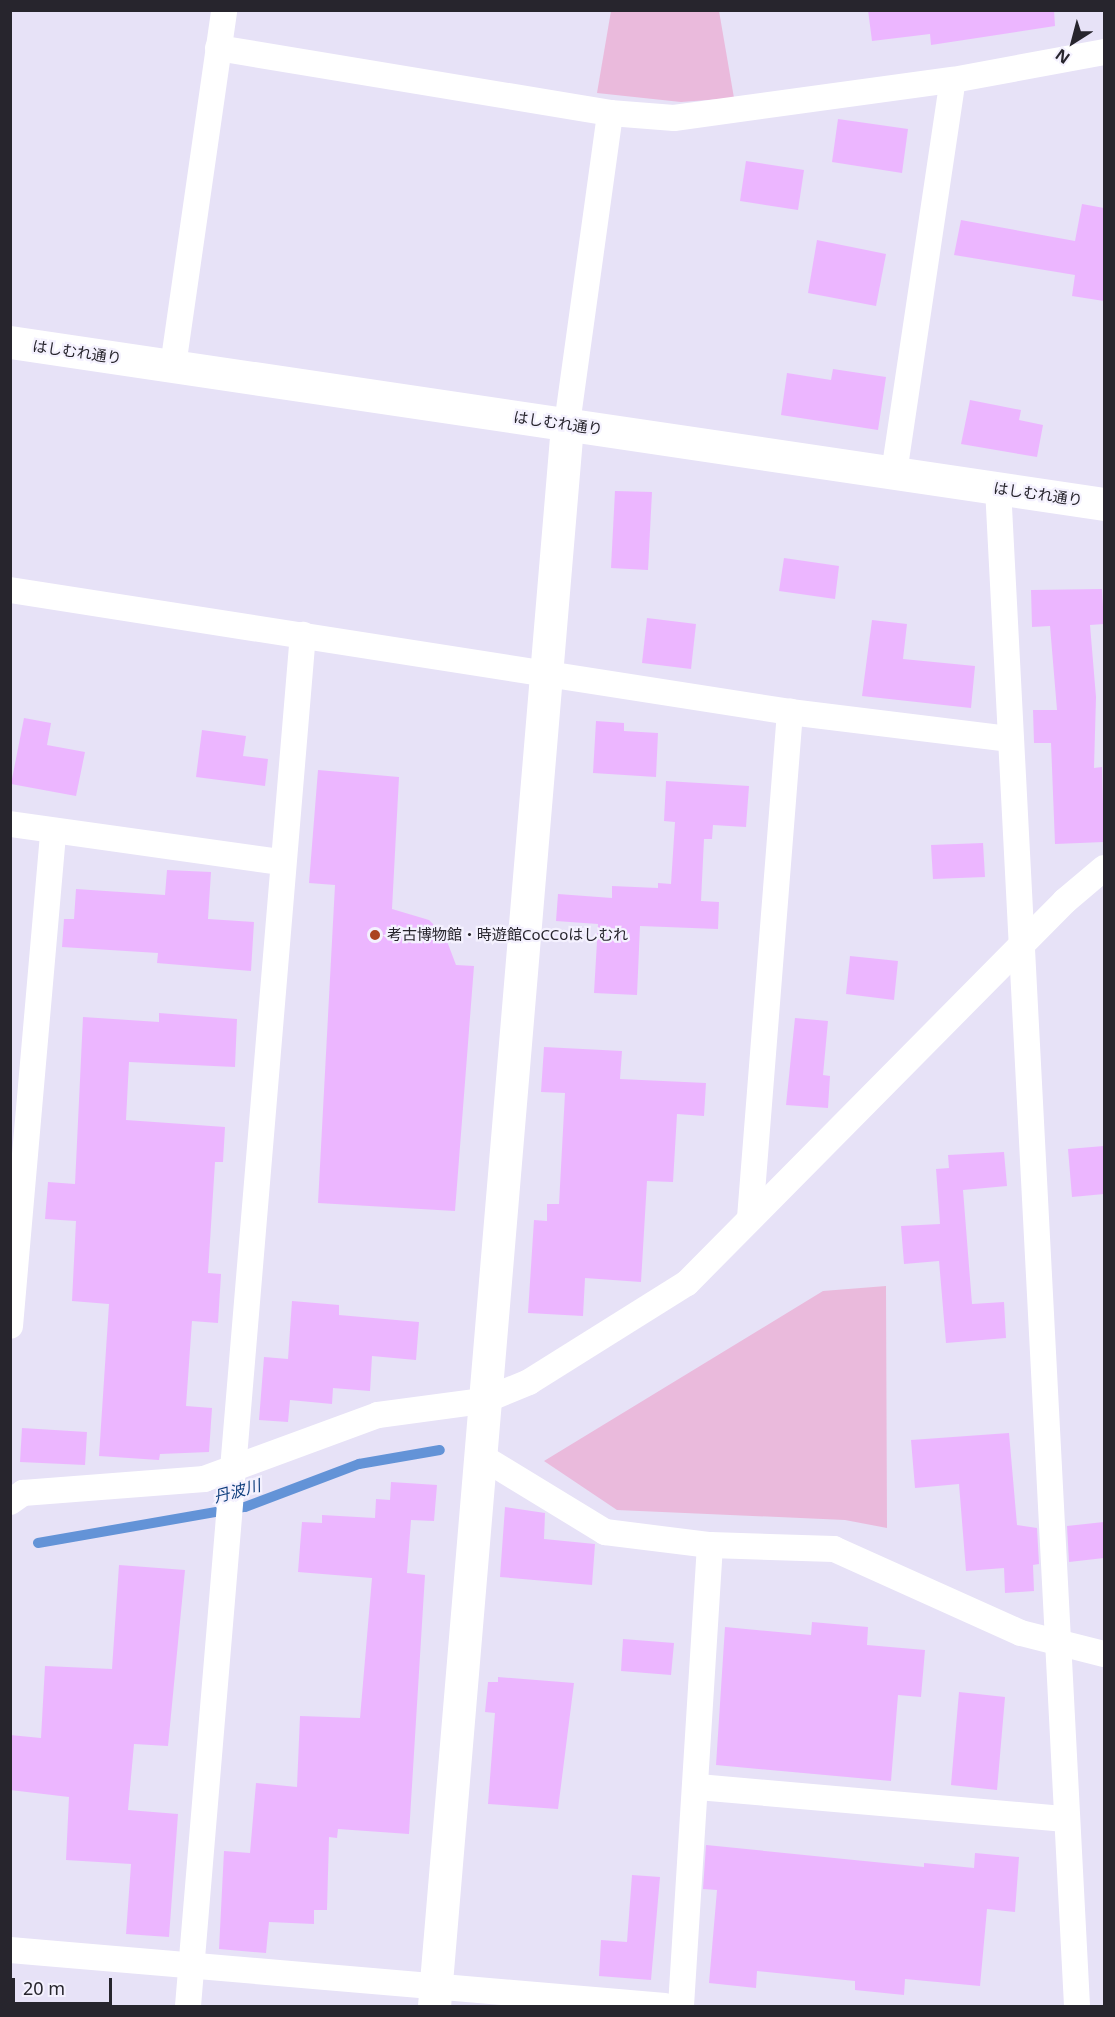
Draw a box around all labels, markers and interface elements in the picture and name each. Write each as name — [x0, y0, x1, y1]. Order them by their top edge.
north arrow — [1043, 12, 1103, 72]
text: N — [1051, 44, 1074, 69]
street label: はしむれ通り — [31, 337, 123, 367]
street label: はしむれ通り — [512, 408, 604, 438]
street label: はしむれ通り — [992, 479, 1084, 509]
place label: 考古博物館・時遊館CoCCoはしむれ — [387, 926, 628, 944]
marker: 考古博物館・時遊館CoCCoはしむれ — [368, 928, 382, 942]
water label: 丹波川 — [211, 1476, 263, 1506]
scale bar — [15, 1966, 116, 2004]
text: 20 m — [23, 1976, 65, 2000]

